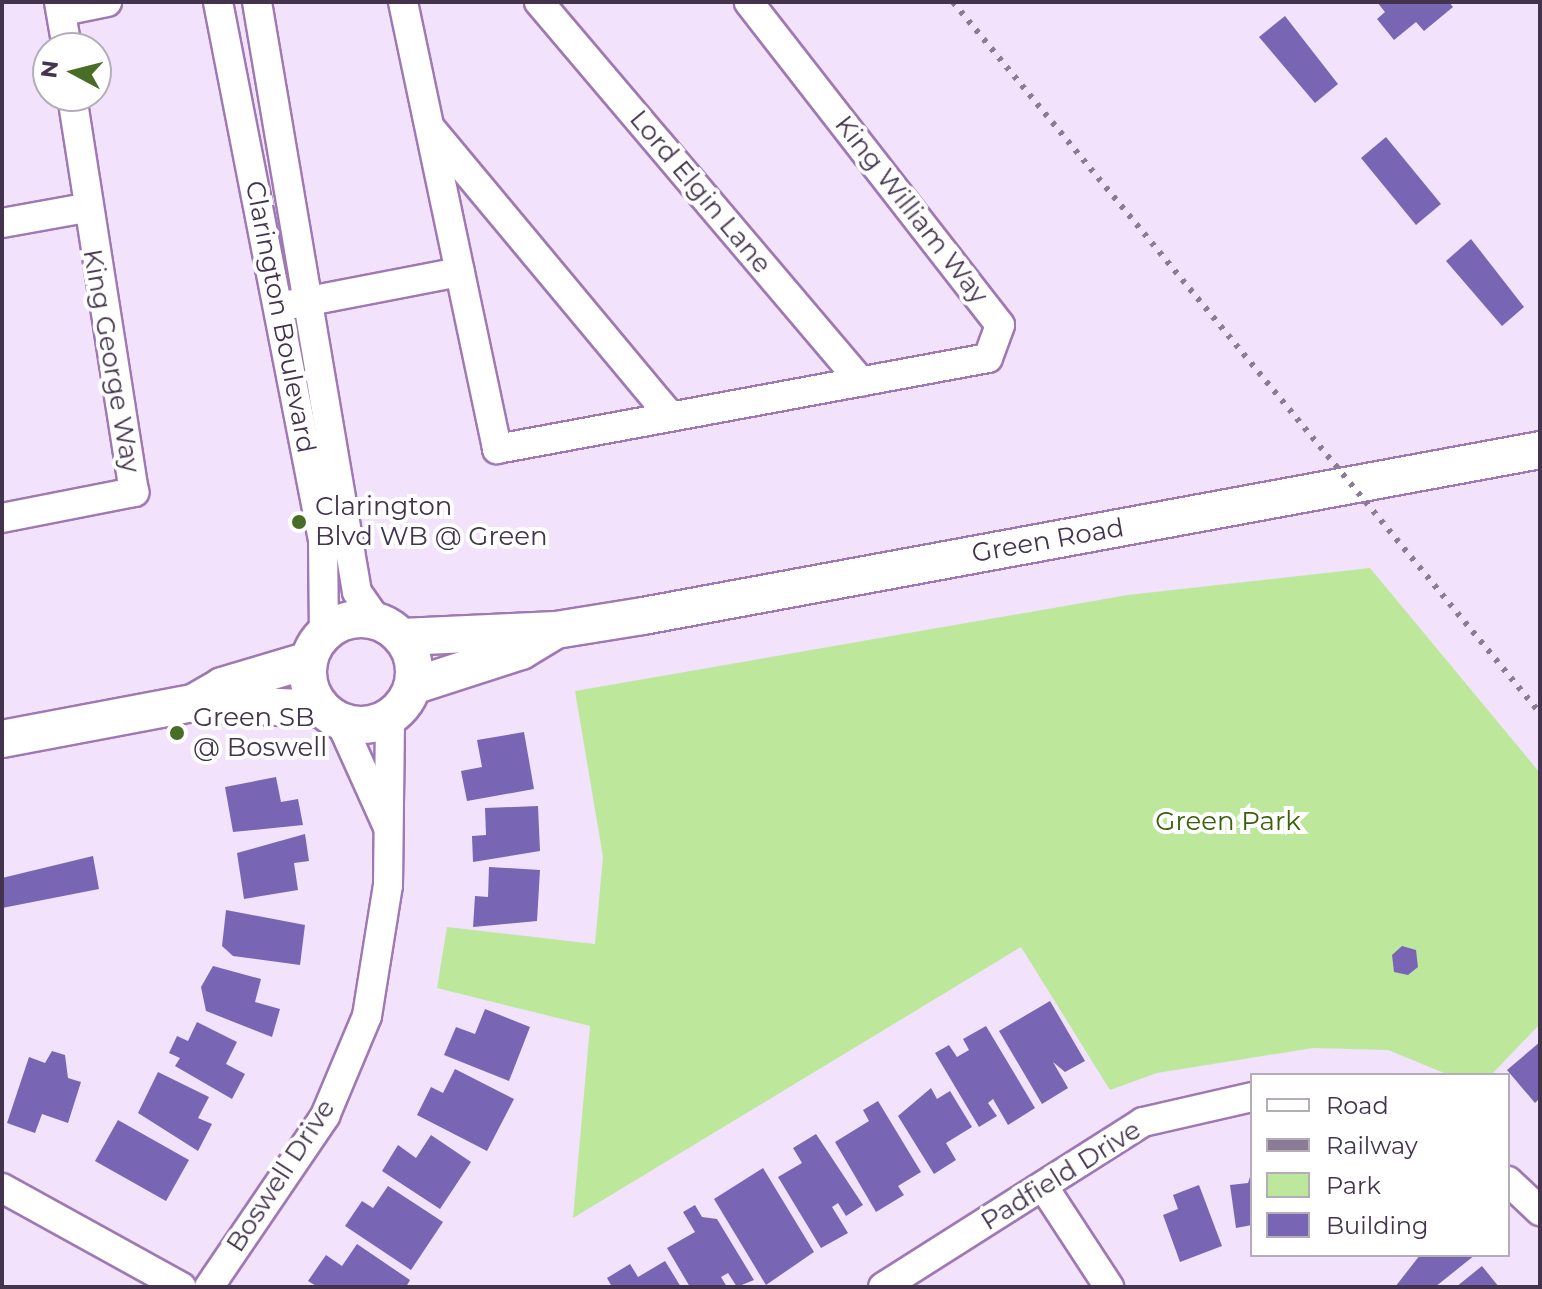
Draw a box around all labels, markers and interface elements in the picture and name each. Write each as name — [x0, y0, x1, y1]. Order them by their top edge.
north arrow — [32, 32, 112, 112]
text: N — [35, 59, 64, 80]
street label: Lord Elgin Lane — [623, 104, 777, 280]
street label: King William Way — [828, 110, 994, 310]
street label: Clarington Boulevard — [238, 178, 322, 456]
street label: King George Way — [76, 247, 146, 475]
place label: Clarington Blvd WB @ Green — [315, 491, 547, 552]
street label: Green Road — [969, 512, 1127, 570]
marker: Clarington Blvd WB @ Green — [290, 513, 308, 531]
place label: Green SB @ Boswell — [193, 702, 327, 764]
marker: Green SB @ Boswell — [168, 724, 186, 742]
park label: Green Park — [1155, 806, 1301, 838]
legend — [1250, 1073, 1510, 1257]
text: Road — [1326, 1091, 1389, 1120]
street label: Boswell Drive — [220, 1094, 342, 1258]
street label: Padfield Drive — [976, 1115, 1146, 1237]
text: Railway — [1326, 1131, 1418, 1160]
text: Park — [1326, 1171, 1381, 1200]
text: Building — [1326, 1211, 1429, 1240]

